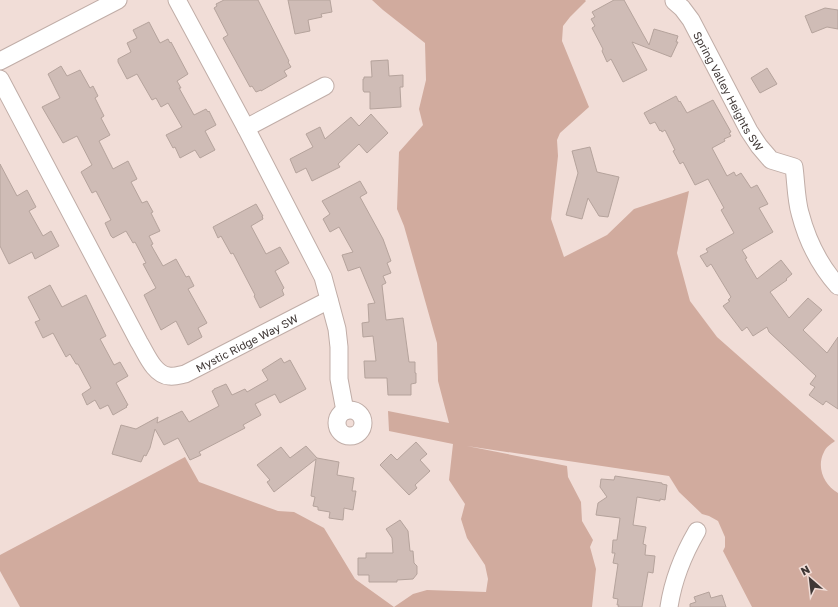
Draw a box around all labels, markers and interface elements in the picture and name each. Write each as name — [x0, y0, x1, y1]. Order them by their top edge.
street label: Spring Valley Heights SW — [691, 29, 767, 153]
street label: Mystic Ridge Way SW — [193, 310, 300, 374]
north arrow — [790, 559, 830, 599]
text: N — [798, 562, 812, 577]

